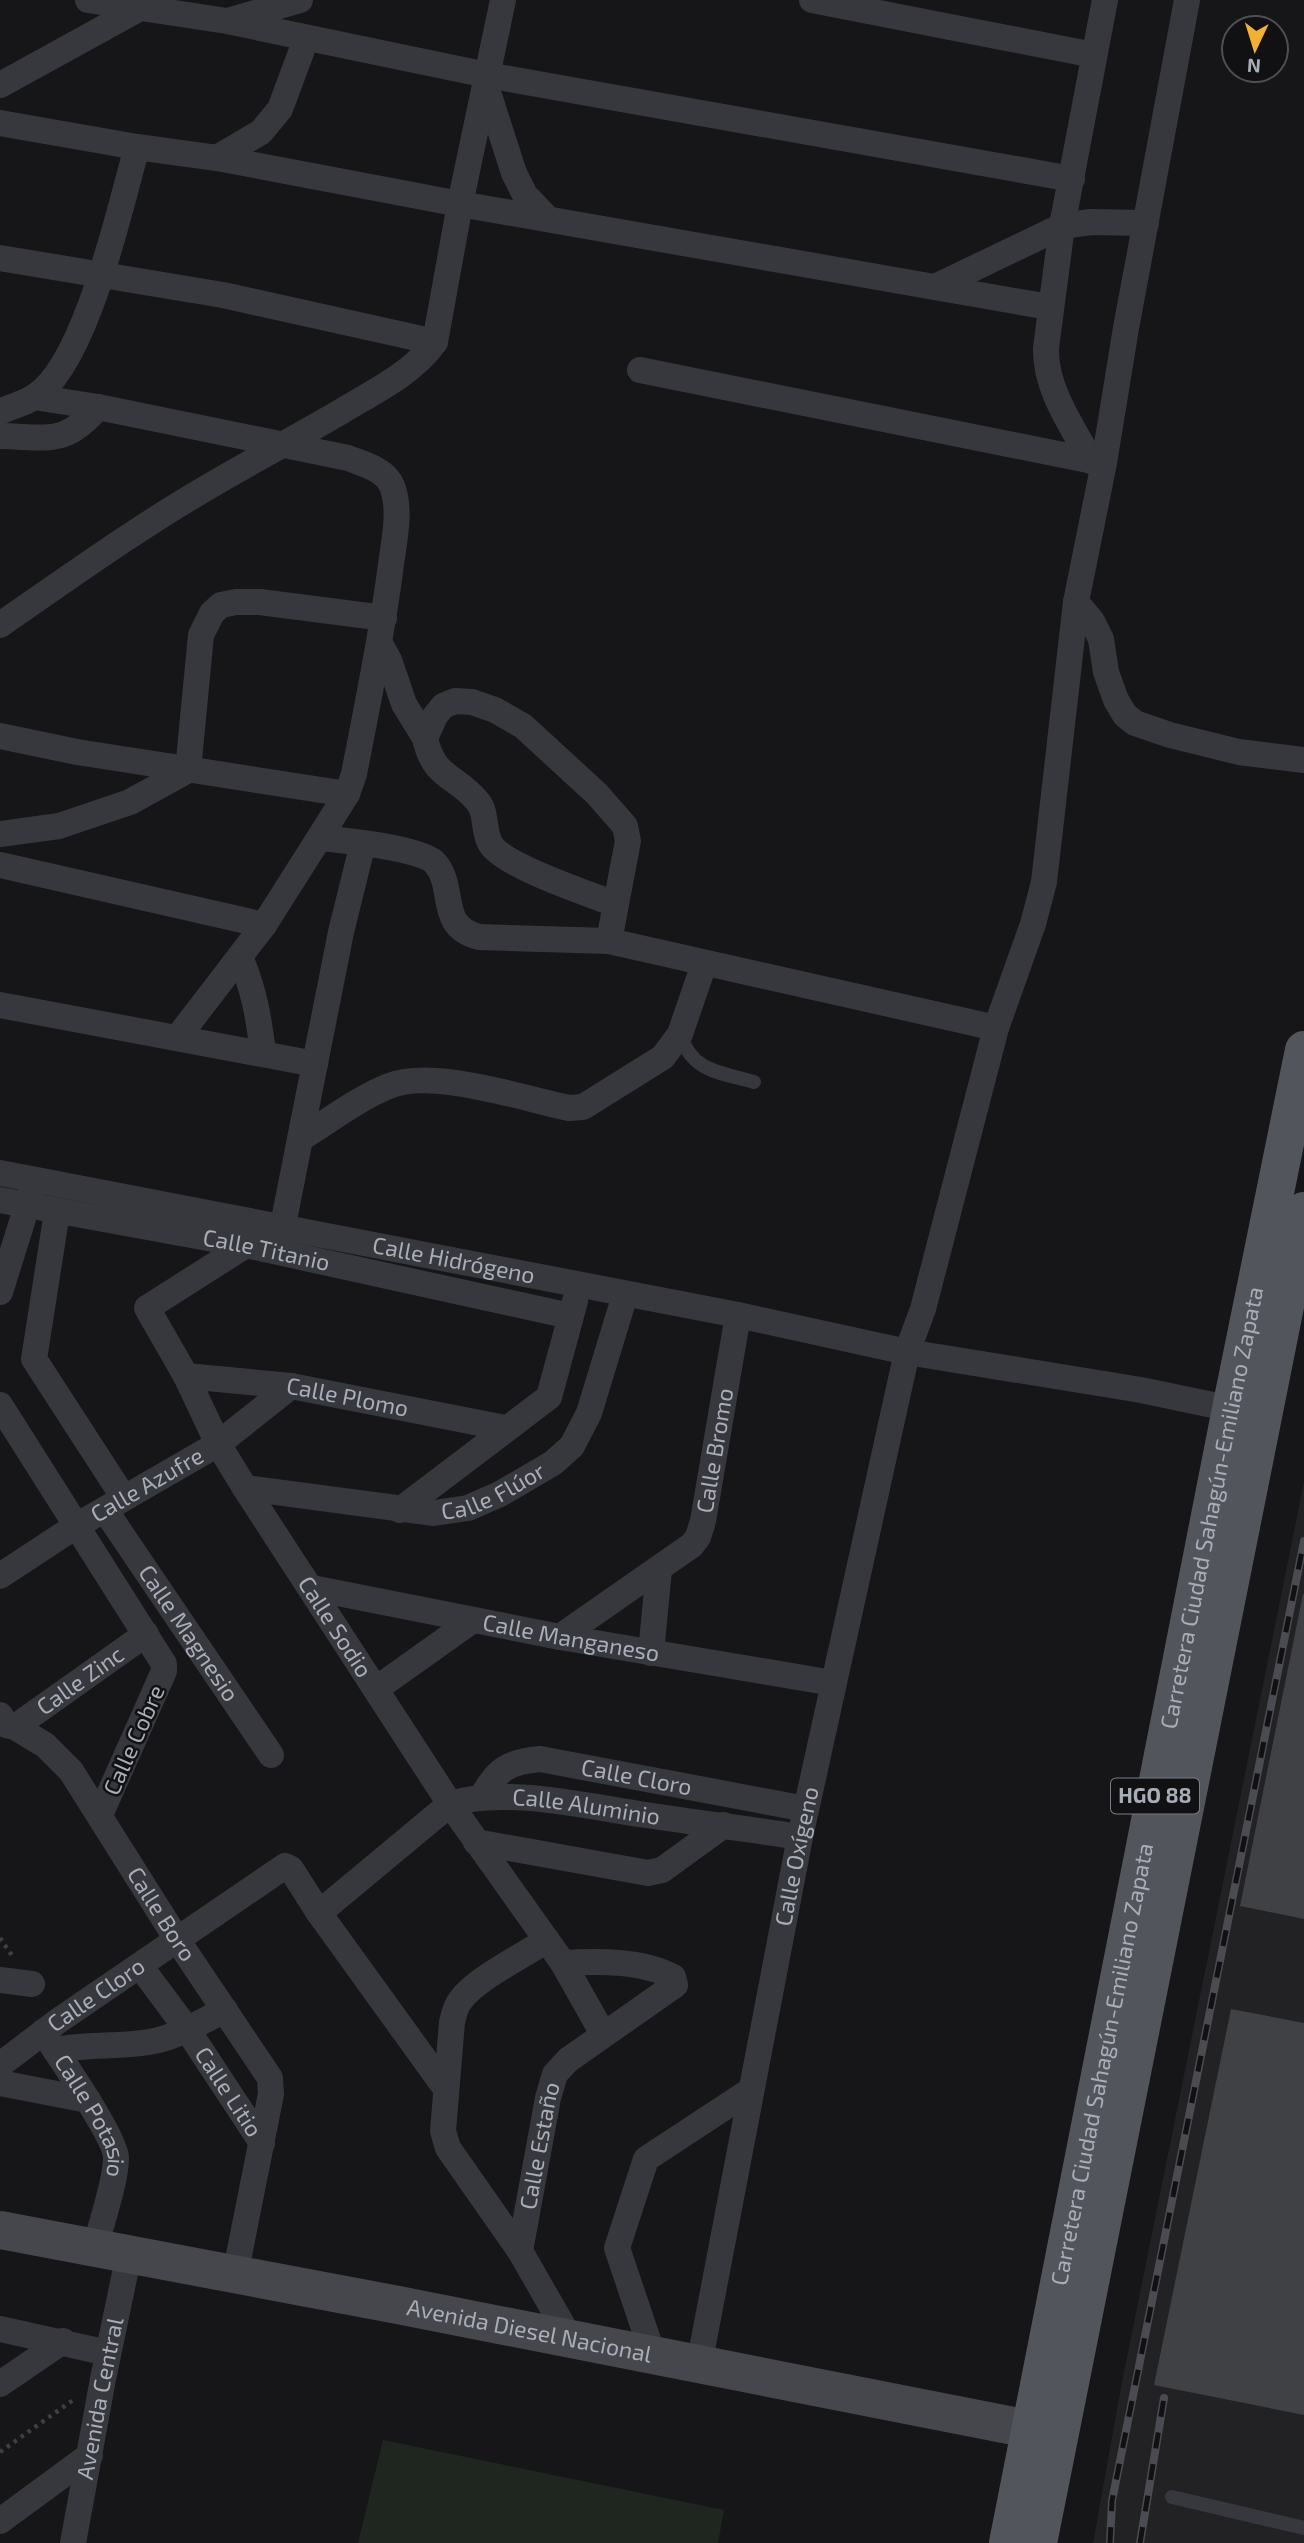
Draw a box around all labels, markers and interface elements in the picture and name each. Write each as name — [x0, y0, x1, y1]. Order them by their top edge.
north arrow — [1220, 14, 1290, 84]
text: N — [1246, 55, 1261, 78]
street label: Calle Titanio — [201, 1222, 333, 1276]
street label: Calle Hidrógeno — [370, 1230, 537, 1289]
street label: Carretera Ciudad Sahagún-Emiliano Zapata — [1153, 1284, 1269, 1731]
street label: Calle Plomo — [284, 1370, 411, 1422]
street label: Calle Bromo — [690, 1386, 738, 1515]
street label: Calle Azufre — [85, 1441, 208, 1528]
street label: Calle Flúor — [439, 1456, 550, 1525]
street label: Calle Magnesio — [133, 1559, 246, 1706]
street label: Calle Sodio — [293, 1570, 379, 1682]
street label: Calle Manganeso — [481, 1607, 662, 1667]
street label: Calle Zinc — [31, 1639, 129, 1720]
street label: Calle Cobre — [96, 1680, 170, 1799]
street label: Calle Cloro — [579, 1752, 694, 1800]
road number: HGO 88 — [1111, 1778, 1199, 1814]
street label: Calle Aluminio — [512, 1782, 662, 1830]
street label: Calle Oxígeno — [768, 1784, 824, 1928]
street label: Carretera Ciudad Sahagún-Emiliano Zapata — [1044, 1840, 1158, 2288]
street label: Calle Boro — [122, 1861, 203, 1966]
street label: Calle Cloro — [41, 1951, 150, 2037]
street label: Calle Litio — [190, 2041, 269, 2142]
street label: Calle Potasio — [49, 2049, 131, 2179]
street label: Calle Estaño — [513, 2078, 565, 2212]
street label: Avenida Diesel Nacional — [405, 2292, 655, 2368]
street label: Avenida Central — [70, 2314, 129, 2482]

